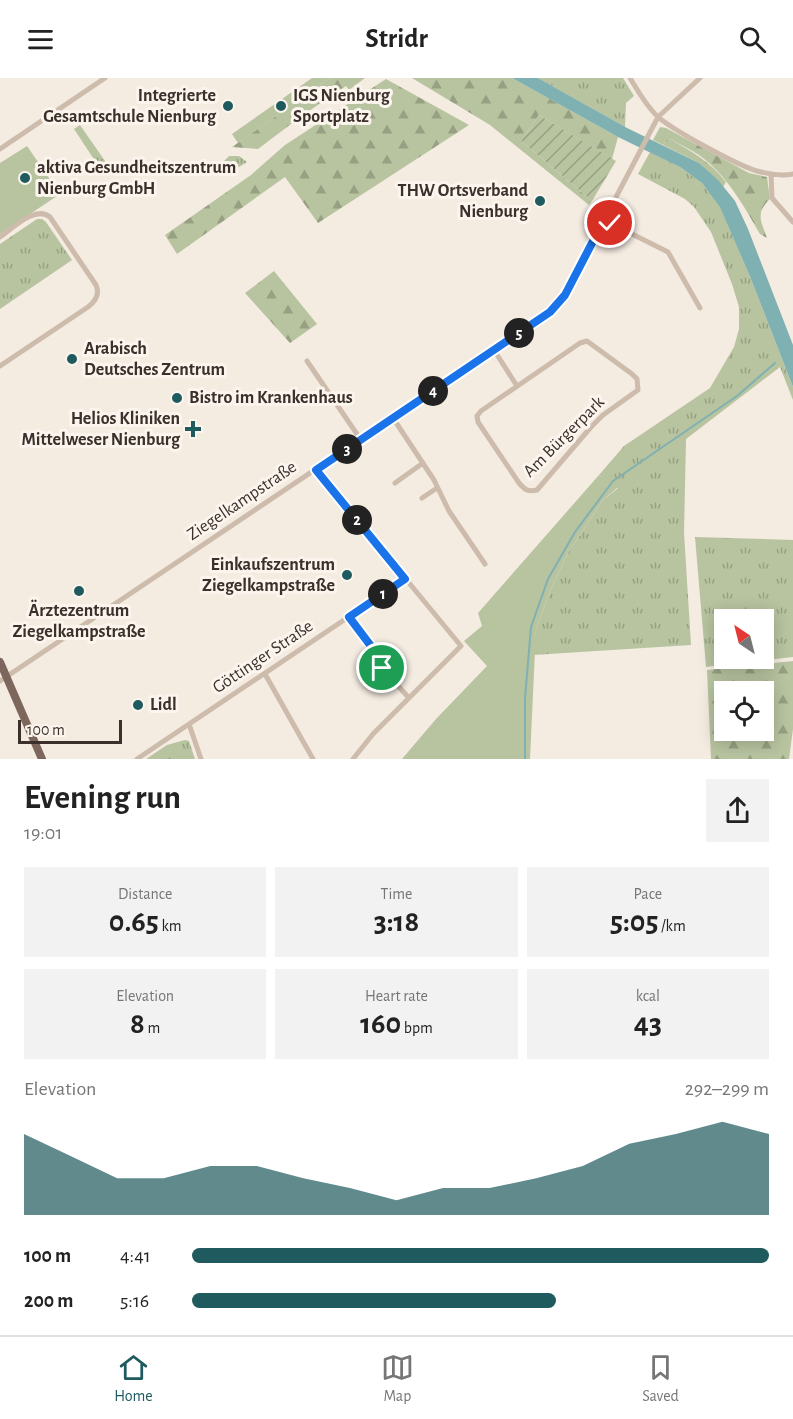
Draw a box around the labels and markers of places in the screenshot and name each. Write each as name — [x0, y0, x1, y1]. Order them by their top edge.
place label: Integrierte Gesamtschule Nienburg — [43, 87, 217, 126]
place label: IGS Nienburg Sportplatz — [293, 87, 391, 126]
marker: Integrierte Gesamtschule Nienburg — [221, 99, 235, 113]
marker: IGS Nienburg Sportplatz — [274, 99, 288, 113]
place label: aktiva Gesundheitszentrum Nienburg GmbH — [37, 159, 236, 198]
marker: aktiva Gesundheitszentrum Nienburg GmbH — [18, 171, 32, 185]
place label: THW Ortsverband Nienburg — [398, 182, 529, 221]
marker: THW Ortsverband Nienburg — [533, 194, 547, 208]
pin — [584, 197, 635, 248]
pin: 5 — [504, 318, 534, 348]
place label: Arabisch Deutsches Zentrum — [84, 340, 225, 379]
marker: Arabisch Deutsches Zentrum — [65, 352, 79, 366]
pin: 4 — [418, 376, 448, 406]
place label: Bistro im Krankenhaus — [189, 389, 353, 407]
marker: Bistro im Krankenhaus — [170, 391, 184, 405]
place label: Helios Kliniken Mittelweser Nienburg — [21, 410, 181, 449]
marker: Helios Kliniken Mittelweser Nienburg — [184, 420, 202, 438]
pin: 3 — [332, 434, 362, 464]
pin: 2 — [342, 505, 372, 535]
place label: Einkaufszentrum Ziegelkampstraße — [202, 556, 335, 595]
marker: Einkaufszentrum Ziegelkampstraße — [340, 568, 354, 582]
pin: 1 — [368, 579, 398, 609]
marker: Ärztezentrum Ziegelkampstraße — [72, 584, 86, 598]
place label: Ärztezentrum Ziegelkampstraße — [13, 599, 145, 641]
pin — [356, 642, 407, 693]
place label: Lidl — [150, 696, 177, 714]
marker: Lidl — [131, 698, 145, 712]

